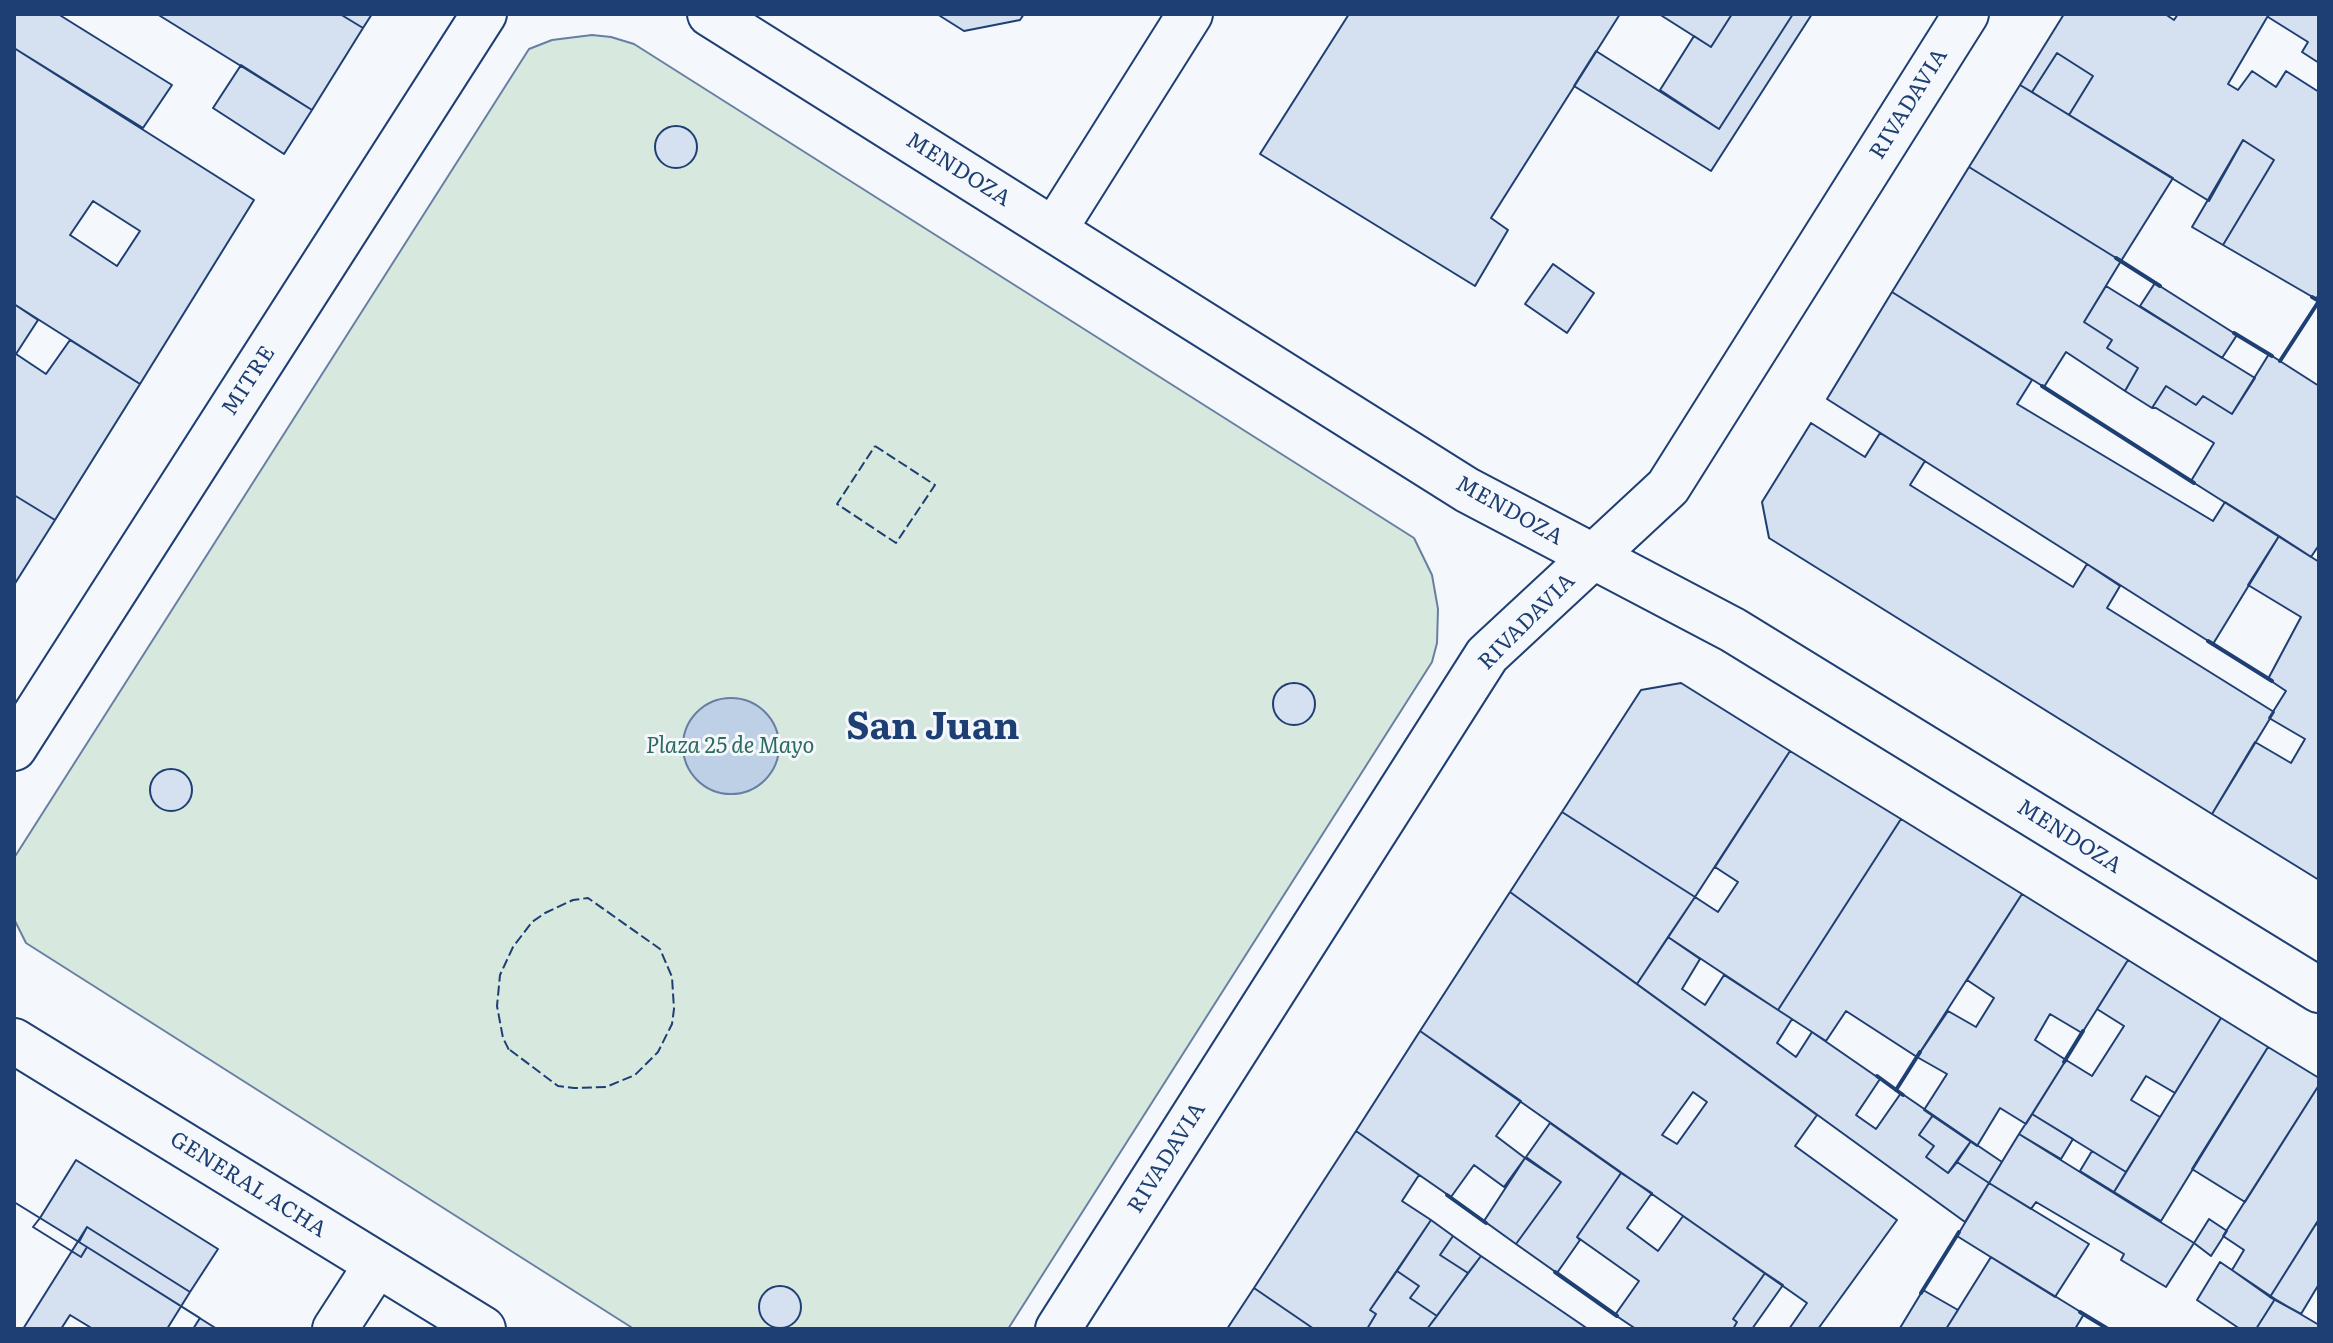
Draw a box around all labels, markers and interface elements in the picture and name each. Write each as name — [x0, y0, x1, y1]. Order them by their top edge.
street label: RIVADAVIA — [1865, 44, 1953, 164]
street label: MENDOZA — [901, 127, 1015, 213]
street label: MITRE — [217, 341, 281, 421]
street label: MENDOZA — [1451, 471, 1567, 551]
street label: RIVADAVIA — [1473, 568, 1581, 676]
district label: San Juan — [846, 705, 1020, 751]
park label: Plaza 25 de Mayo — [646, 734, 814, 760]
street label: MENDOZA — [2012, 794, 2126, 880]
street label: RIVADAVIA — [1123, 1098, 1211, 1218]
street label: GENERAL ACHA — [165, 1126, 331, 1244]

